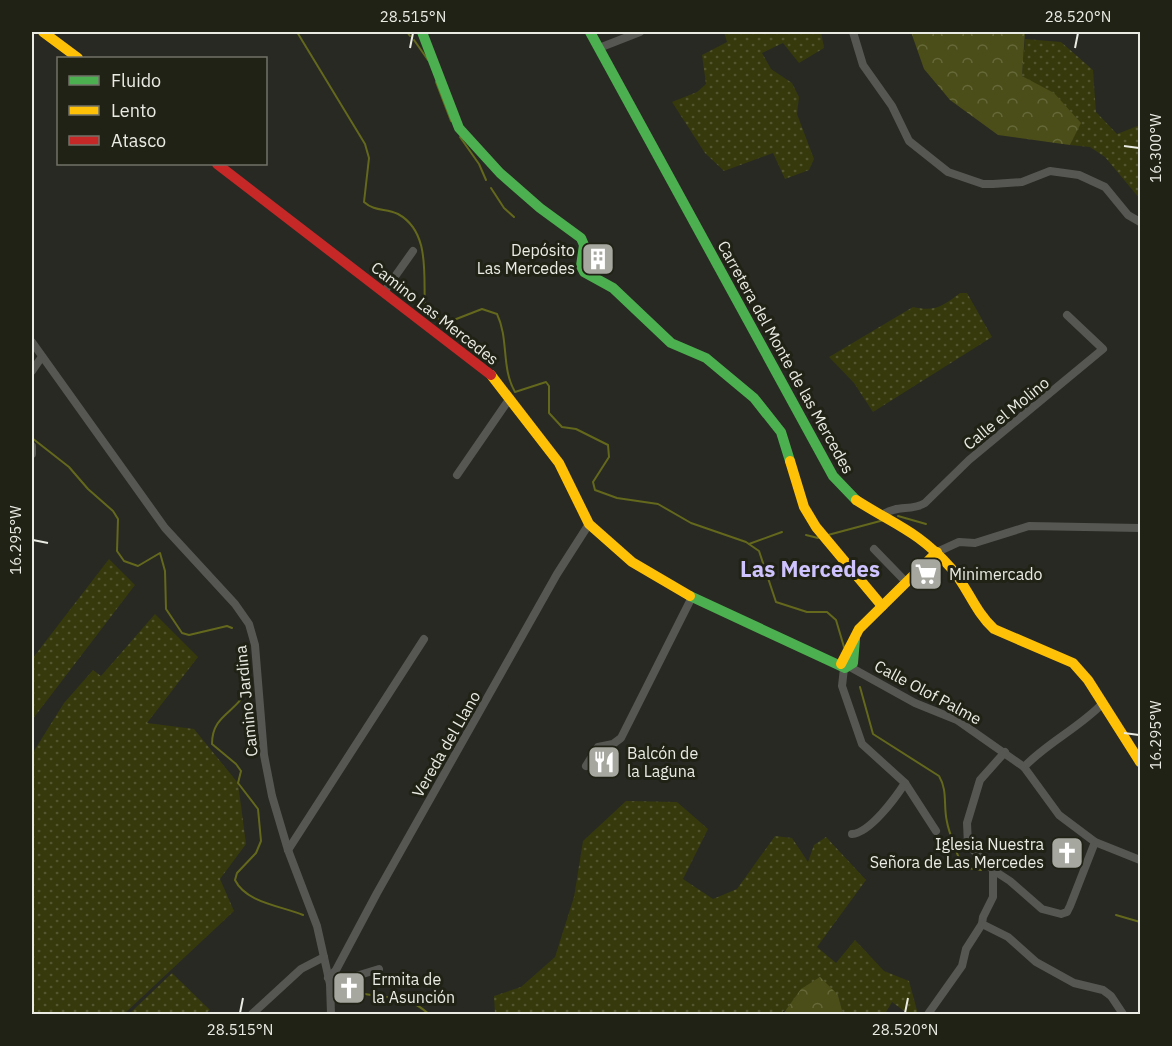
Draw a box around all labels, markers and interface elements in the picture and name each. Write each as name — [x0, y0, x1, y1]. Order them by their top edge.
text: 28.515°N — [380, 7, 446, 26]
text: 28.520°N — [1045, 7, 1111, 26]
legend — [57, 57, 267, 165]
text: Fluido — [111, 69, 161, 92]
text: Lento — [111, 99, 156, 122]
text: 16.300°W — [1146, 113, 1165, 183]
text: Atasco — [111, 129, 166, 152]
street label: Carretera del Monte de las Mercedes — [713, 237, 859, 477]
place label: Depósito Las Mercedes — [477, 240, 575, 278]
building icon: Depósito Las Mercedes — [580, 241, 616, 277]
street label: Camino Las Mercedes — [367, 257, 503, 369]
street label: Calle el Molino — [959, 372, 1053, 454]
text: 16.295°W — [6, 505, 25, 575]
district label: Las Mercedes — [740, 554, 880, 583]
supermarket icon: Minimercado — [908, 556, 944, 592]
place label: Minimercado — [949, 564, 1042, 584]
street label: Camino Jardina — [230, 644, 262, 758]
street label: Calle Olof Palme — [871, 655, 985, 729]
street label: Vereda del Llano — [407, 687, 485, 801]
text: 16.295°W — [1146, 700, 1165, 770]
place label: Balcón de la Laguna — [627, 743, 698, 781]
restaurant icon: Balcón de la Laguna — [586, 744, 622, 780]
place label: Iglesia Nuestra Señora de Las Mercedes — [870, 834, 1044, 872]
church icon: Iglesia Nuestra Señora de Las Mercedes — [1049, 835, 1085, 871]
place label: Ermita de la Asunción — [372, 969, 455, 1007]
church icon: Ermita de la Asunción — [331, 970, 367, 1006]
text: 28.515°N — [207, 1020, 273, 1039]
text: 28.520°N — [872, 1020, 938, 1039]

